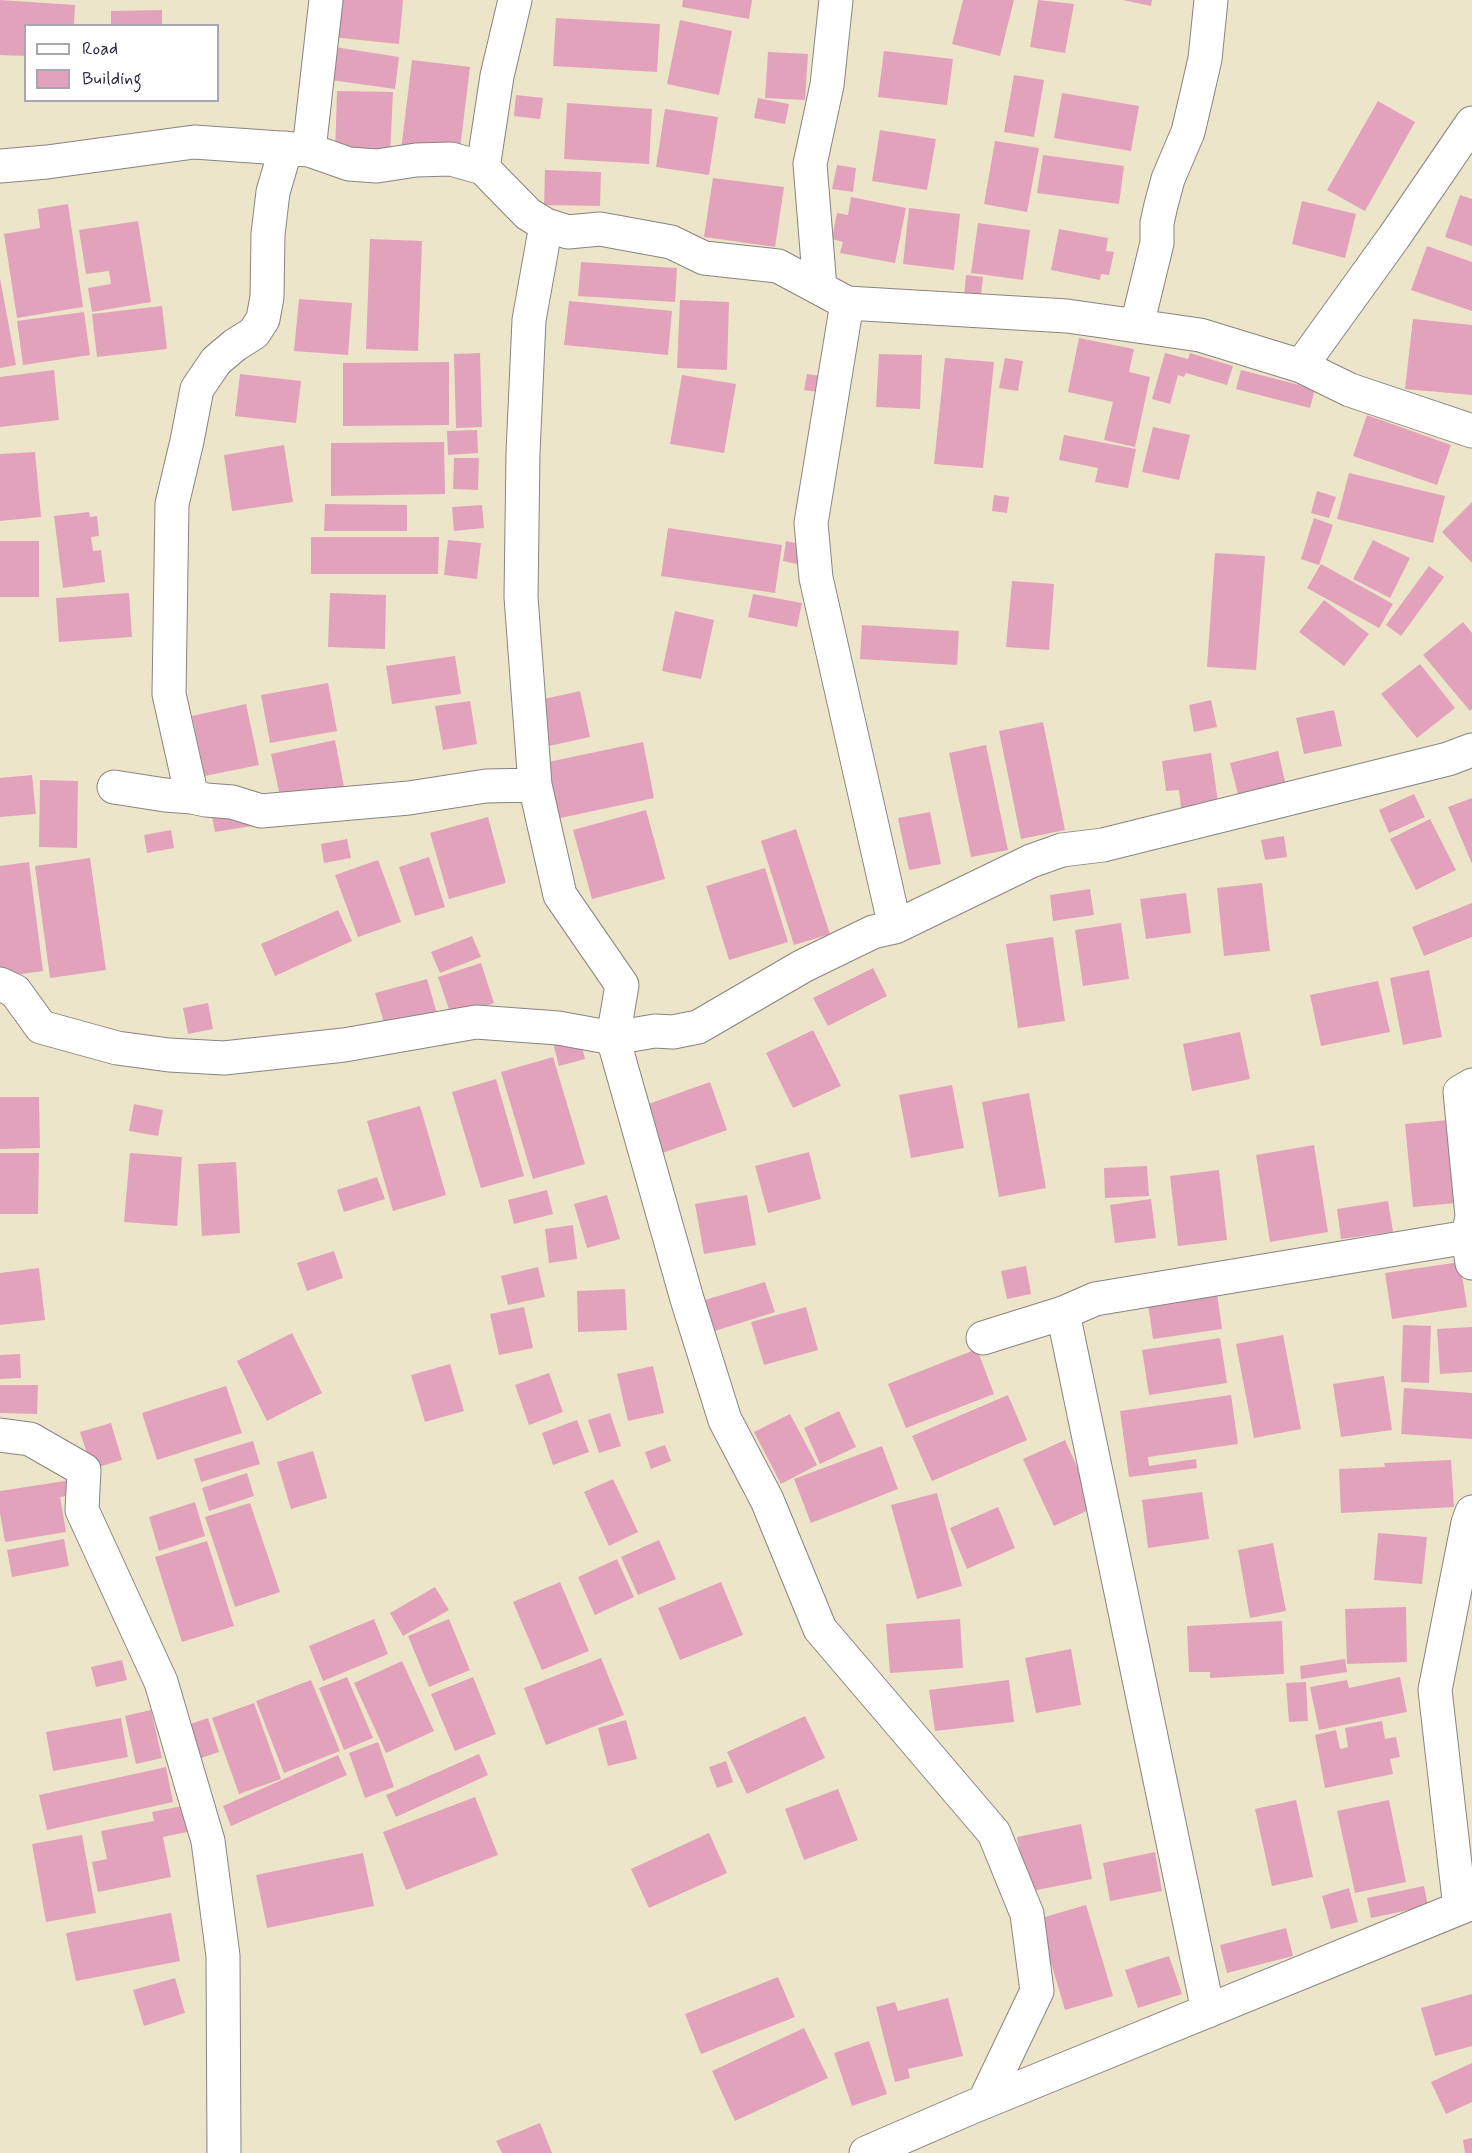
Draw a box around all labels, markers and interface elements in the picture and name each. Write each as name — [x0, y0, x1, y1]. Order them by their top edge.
legend — [24, 24, 219, 102]
text: Road — [82, 37, 118, 61]
text: Building — [82, 67, 142, 91]

